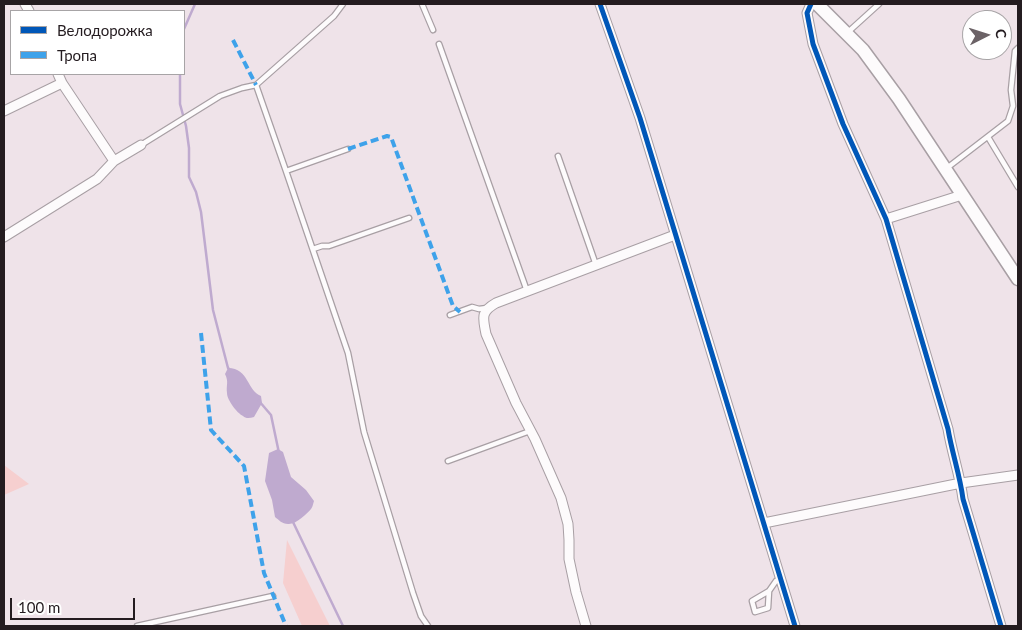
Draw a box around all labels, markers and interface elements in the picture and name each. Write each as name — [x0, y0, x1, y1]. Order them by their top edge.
legend — [10, 10, 185, 75]
north arrow — [962, 10, 1012, 60]
text: Велодорожка — [57, 21, 153, 39]
text: С — [993, 28, 1010, 39]
text: Тропа — [57, 46, 97, 64]
scale bar — [12, 588, 138, 620]
text: 100 m — [18, 598, 60, 616]

